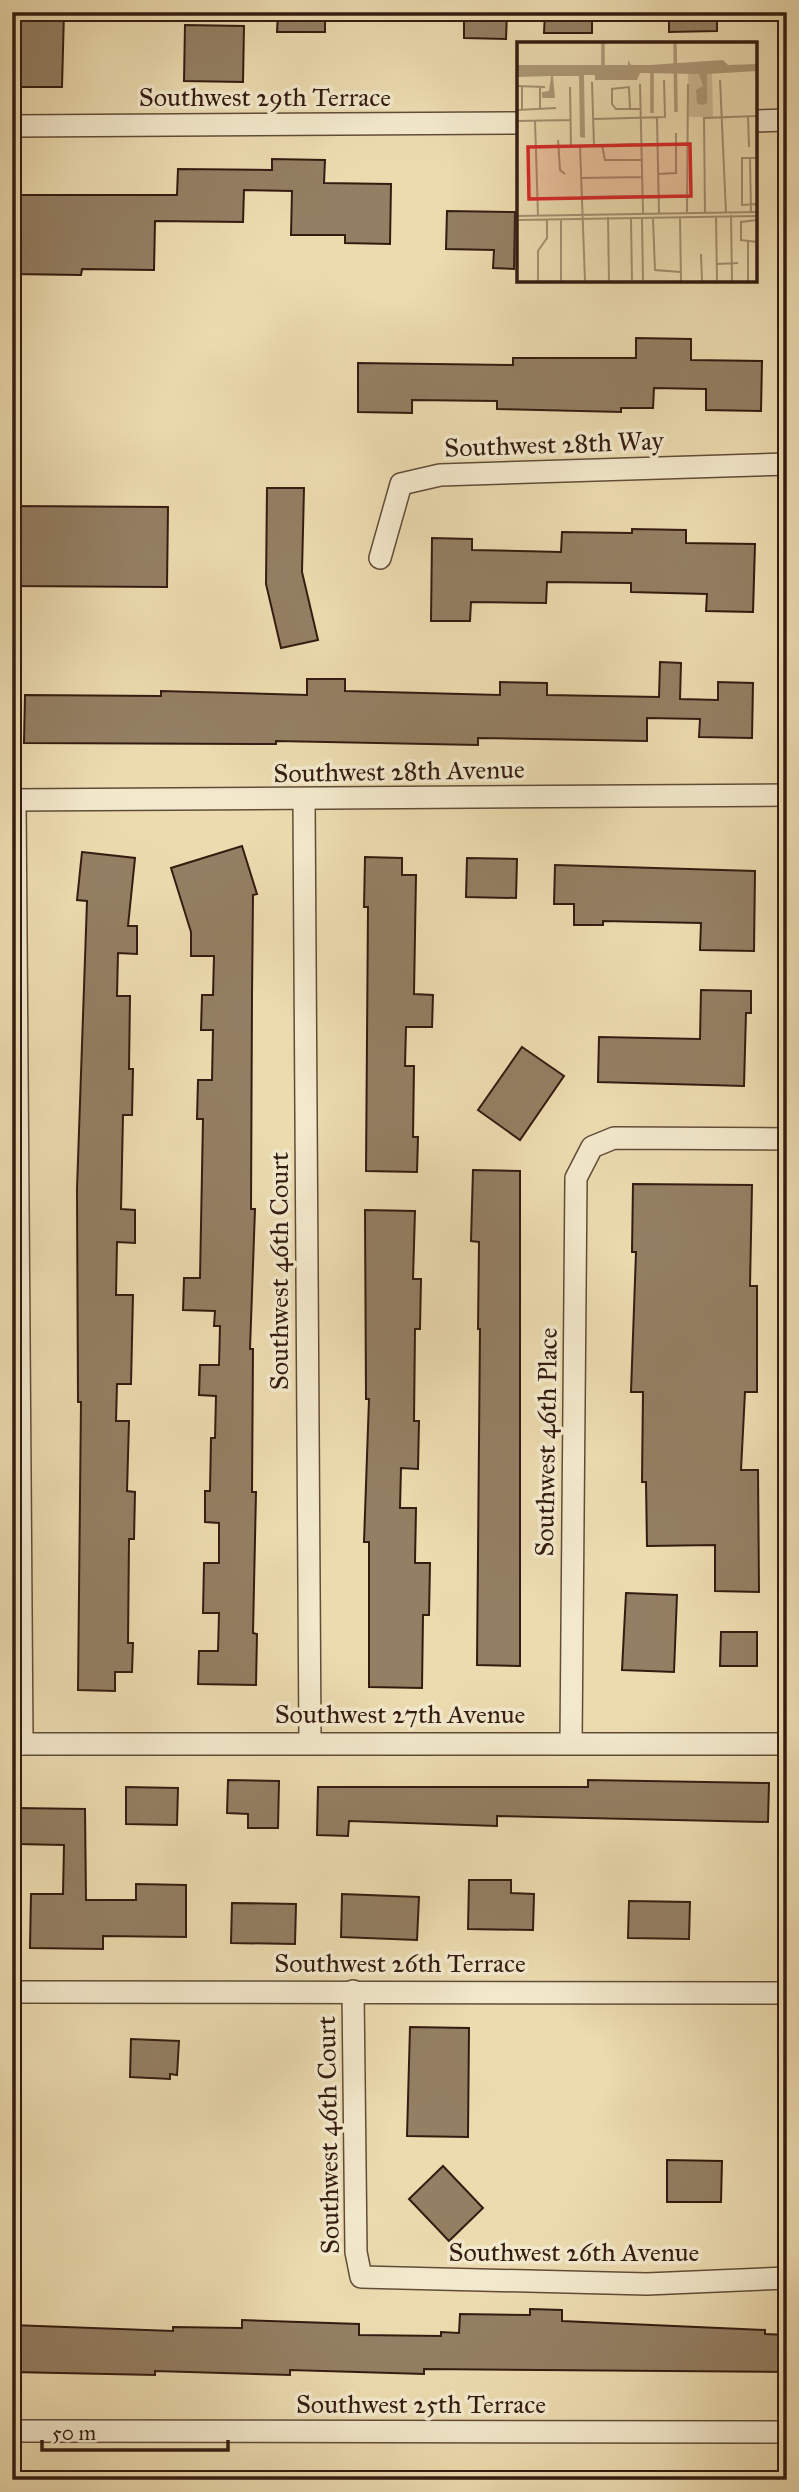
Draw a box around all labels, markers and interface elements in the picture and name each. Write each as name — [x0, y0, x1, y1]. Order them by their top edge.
inset map — [517, 42, 757, 282]
street label: Southwest 29th Terrace — [139, 81, 391, 113]
street label: Southwest 28th Way — [444, 424, 665, 464]
street label: Southwest 28th Avenue — [273, 753, 525, 789]
street label: Southwest 46th Court — [263, 1152, 295, 1390]
street label: Southwest 46th Place — [528, 1327, 564, 1557]
street label: Southwest 27th Avenue — [275, 1698, 526, 1730]
street label: Southwest 26th Terrace — [274, 1947, 526, 1979]
street label: Southwest 46th Court — [310, 2016, 346, 2254]
street label: Southwest 26th Avenue — [449, 2236, 700, 2268]
street label: Southwest 25th Terrace — [296, 2388, 546, 2420]
scale bar — [42, 2408, 228, 2452]
text: 50 m — [52, 2420, 97, 2446]

